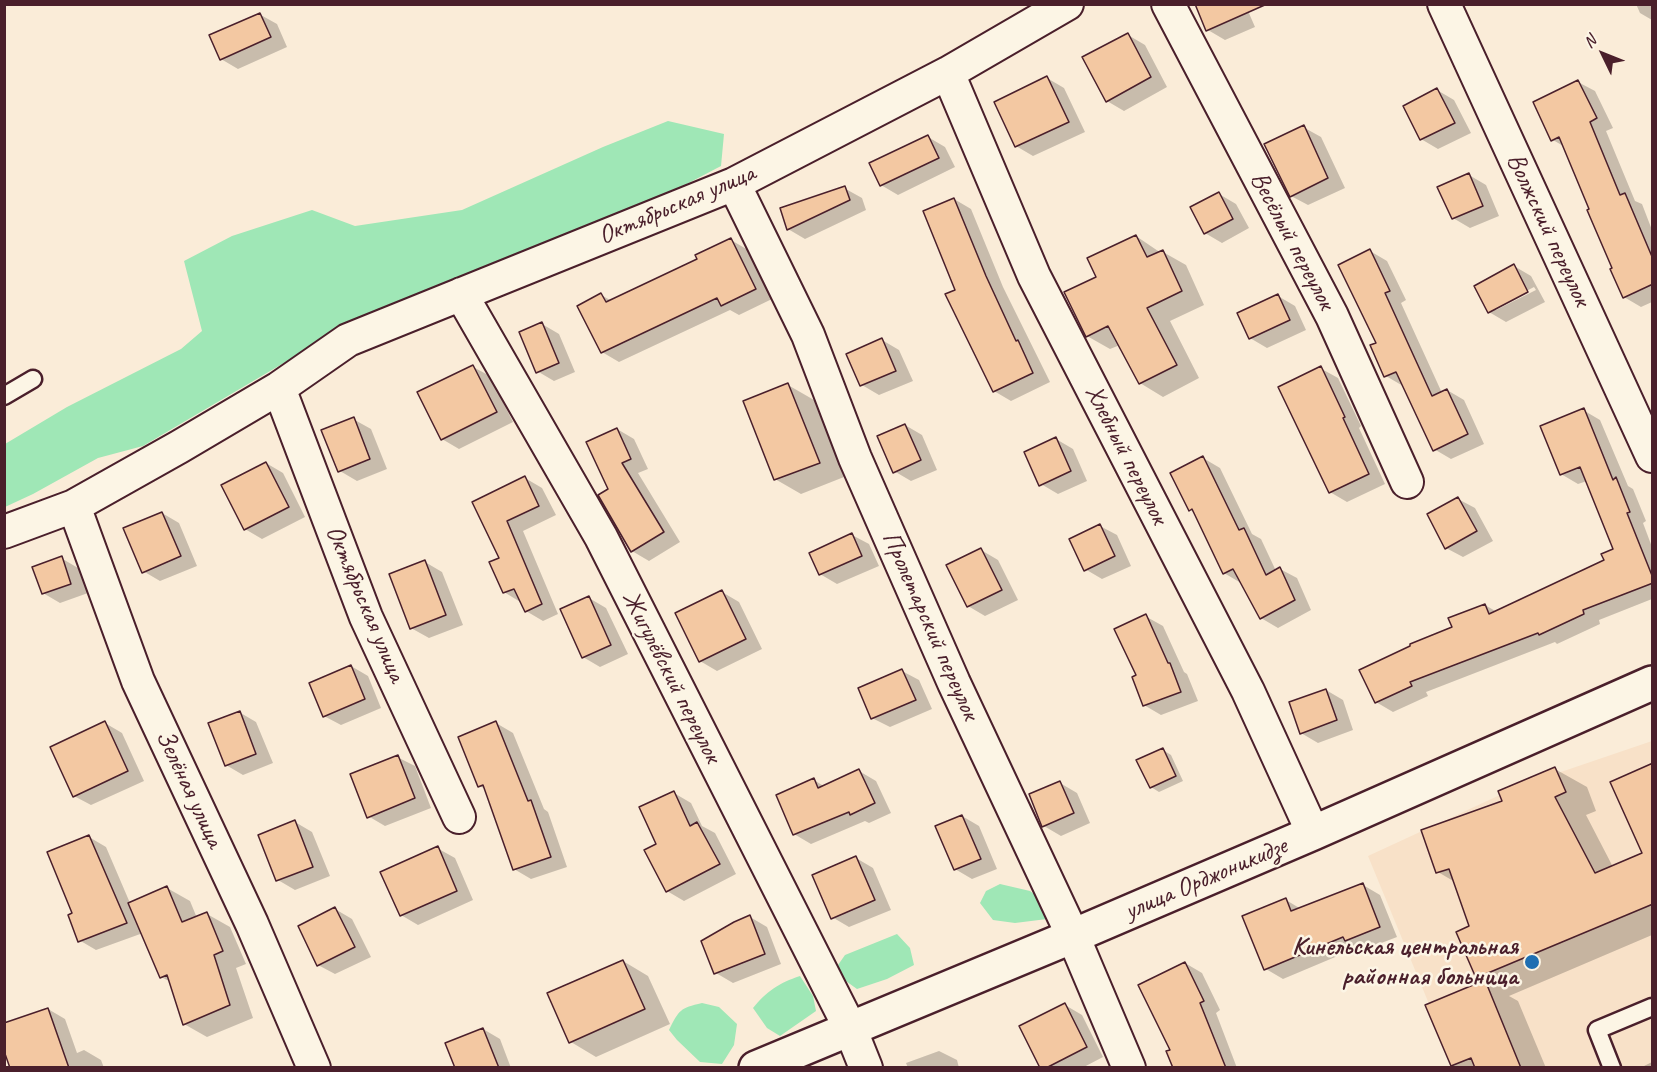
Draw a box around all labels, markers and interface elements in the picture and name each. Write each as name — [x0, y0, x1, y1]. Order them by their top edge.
north arrow — [1573, 24, 1633, 84]
text: N — [1579, 31, 1601, 52]
street label: Волжский переулок — [1499, 149, 1597, 311]
street label: Октябрьская улица — [594, 158, 760, 252]
street label: Весёлый переулок — [1243, 167, 1341, 315]
street label: Хлебный переулок — [1078, 380, 1174, 530]
street label: Октябрьская улица — [318, 521, 412, 687]
street label: Пролетарский переулок — [874, 527, 986, 725]
street label: Жигулёвский переулок — [614, 586, 728, 768]
street label: Зелёная улица — [148, 725, 230, 853]
street label: улица Орджоникидзе — [1120, 831, 1292, 927]
place label: Кинельская центральная районная больница — [1292, 931, 1518, 993]
marker: Кинельская центральная районная больница — [1523, 953, 1541, 971]

